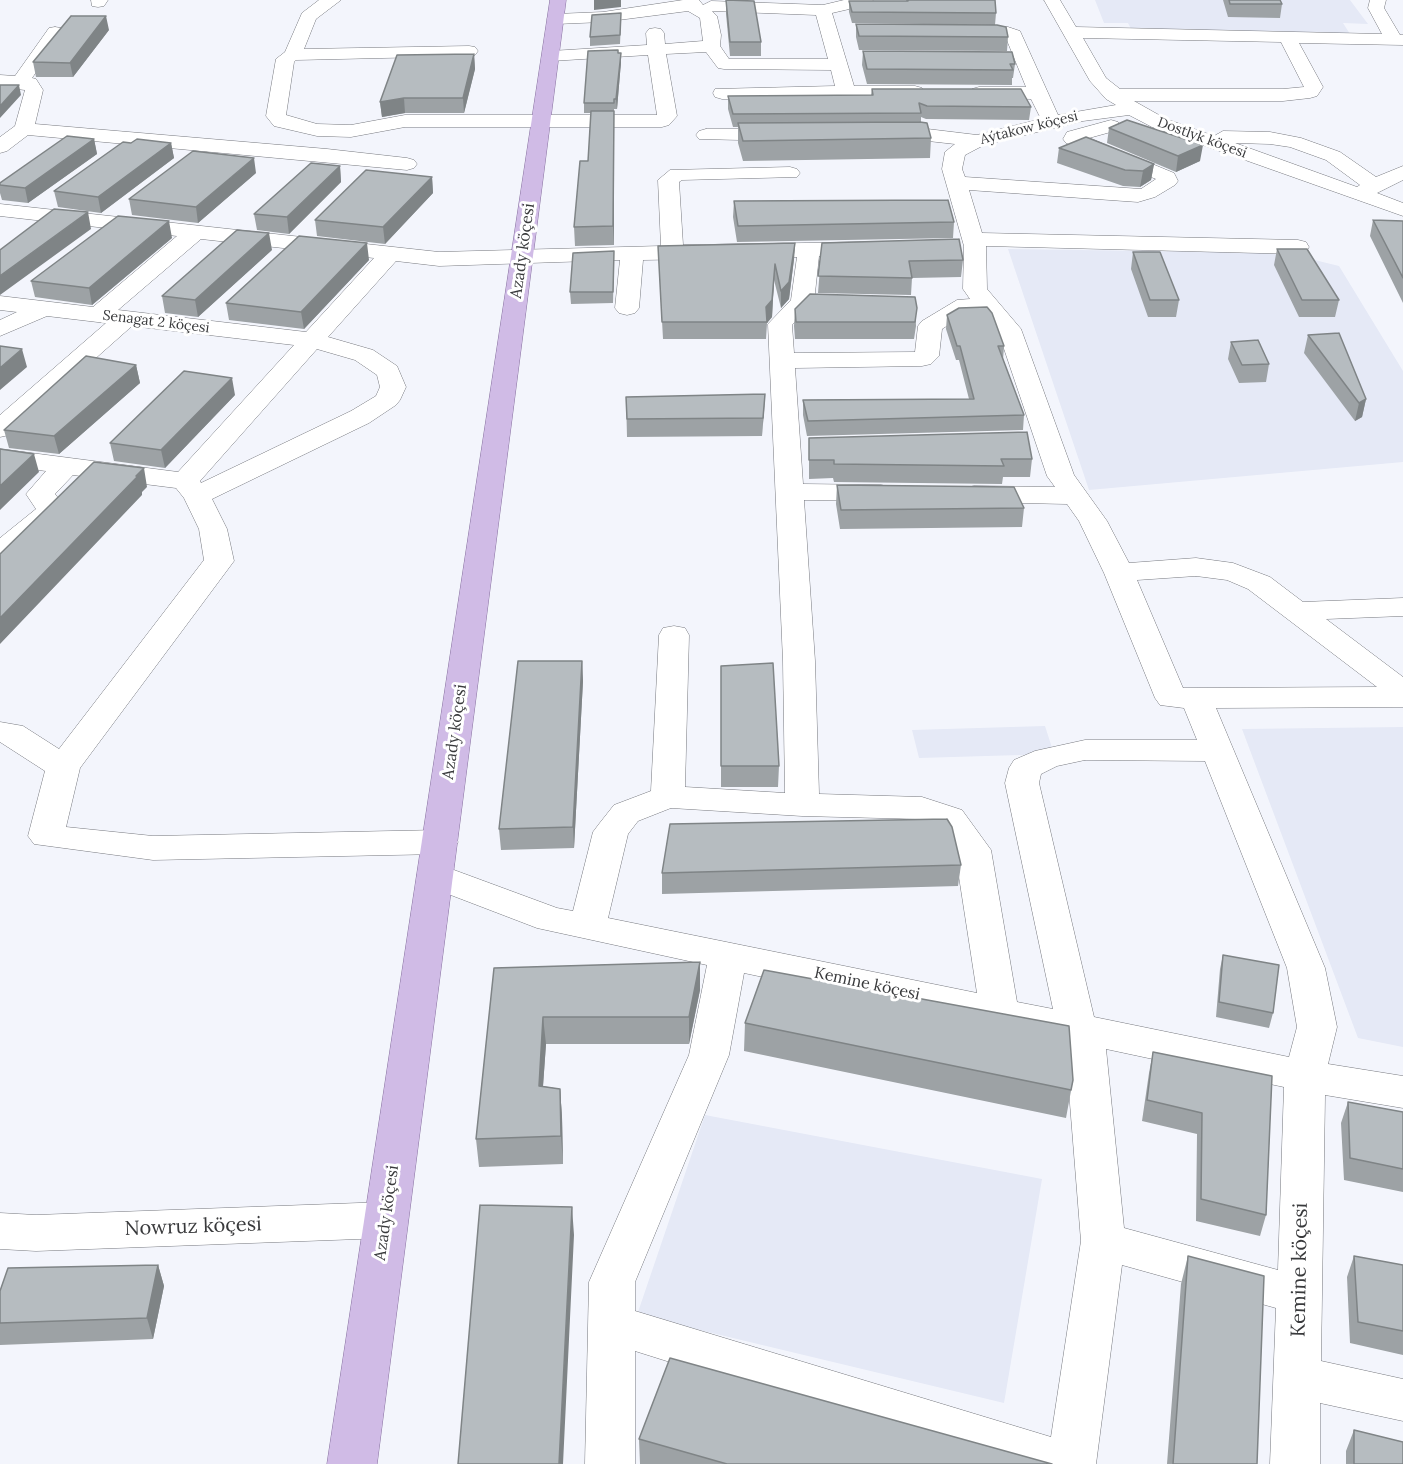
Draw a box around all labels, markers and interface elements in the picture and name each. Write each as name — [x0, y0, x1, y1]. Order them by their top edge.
street label: Aýtakow köçesi — [978, 108, 1080, 148]
street label: Dostlyk köçesi — [1155, 114, 1249, 162]
street label: Azady köçesi — [507, 202, 539, 300]
street label: Senagat 2 köçesi — [102, 307, 210, 337]
street label: Azady köçesi — [439, 683, 471, 781]
street label: Kemine köçesi — [812, 963, 922, 1005]
street label: Azady köçesi — [371, 1164, 403, 1262]
street label: Kemine köçesi — [1287, 1203, 1313, 1337]
street label: Nowruz köçesi — [124, 1213, 262, 1241]

